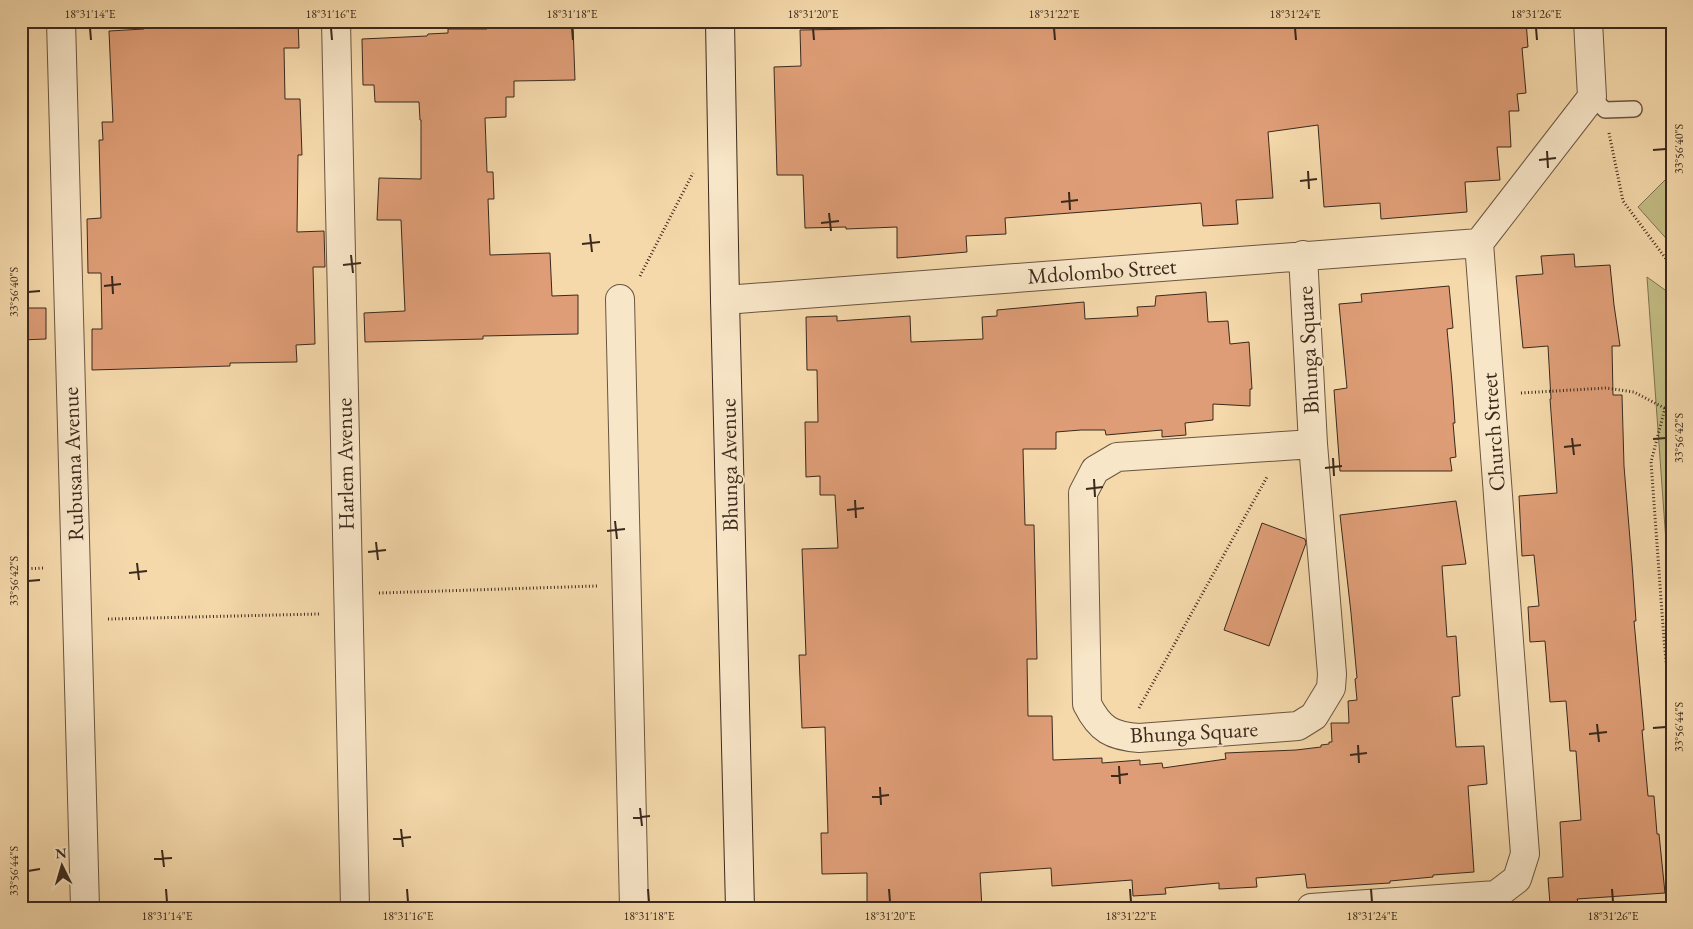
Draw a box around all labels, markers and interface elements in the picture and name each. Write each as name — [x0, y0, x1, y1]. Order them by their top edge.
text: 18°31'14"E — [64, 6, 116, 22]
text: 18°31'16"E — [305, 6, 357, 22]
text: 18°31'18"E — [546, 6, 598, 22]
text: 18°31'20"E — [787, 6, 839, 22]
text: 18°31'22"E — [1028, 6, 1080, 22]
text: 18°31'24"E — [1269, 6, 1321, 22]
text: 18°31'26"E — [1510, 6, 1562, 22]
text: 33°56'40"S — [1671, 124, 1687, 174]
street label: Mdolombo Street — [1027, 251, 1178, 291]
text: 33°56'40"S — [6, 267, 22, 317]
street label: Bhunga Square — [1290, 285, 1326, 415]
street label: Church Street — [1474, 372, 1512, 492]
street label: Rubusana Avenue — [56, 386, 90, 541]
street label: Harlem Avenue — [329, 397, 361, 530]
street label: Bhunga Avenue — [713, 398, 745, 532]
text: 33°56'42"S — [1671, 413, 1687, 463]
text: 33°56'42"S — [6, 556, 22, 606]
text: 33°56'44"S — [1671, 702, 1687, 752]
street label: Bhunga Square — [1129, 714, 1259, 750]
north arrow — [38, 842, 88, 892]
text: N — [54, 844, 68, 863]
text: 33°56'44"S — [6, 846, 22, 896]
text: 18°31'14"E — [141, 908, 193, 924]
text: 18°31'16"E — [382, 908, 434, 924]
text: 18°31'18"E — [623, 908, 675, 924]
text: 18°31'20"E — [864, 908, 916, 924]
text: 18°31'22"E — [1105, 908, 1157, 924]
text: 18°31'24"E — [1346, 908, 1398, 924]
text: 18°31'26"E — [1587, 908, 1639, 924]

